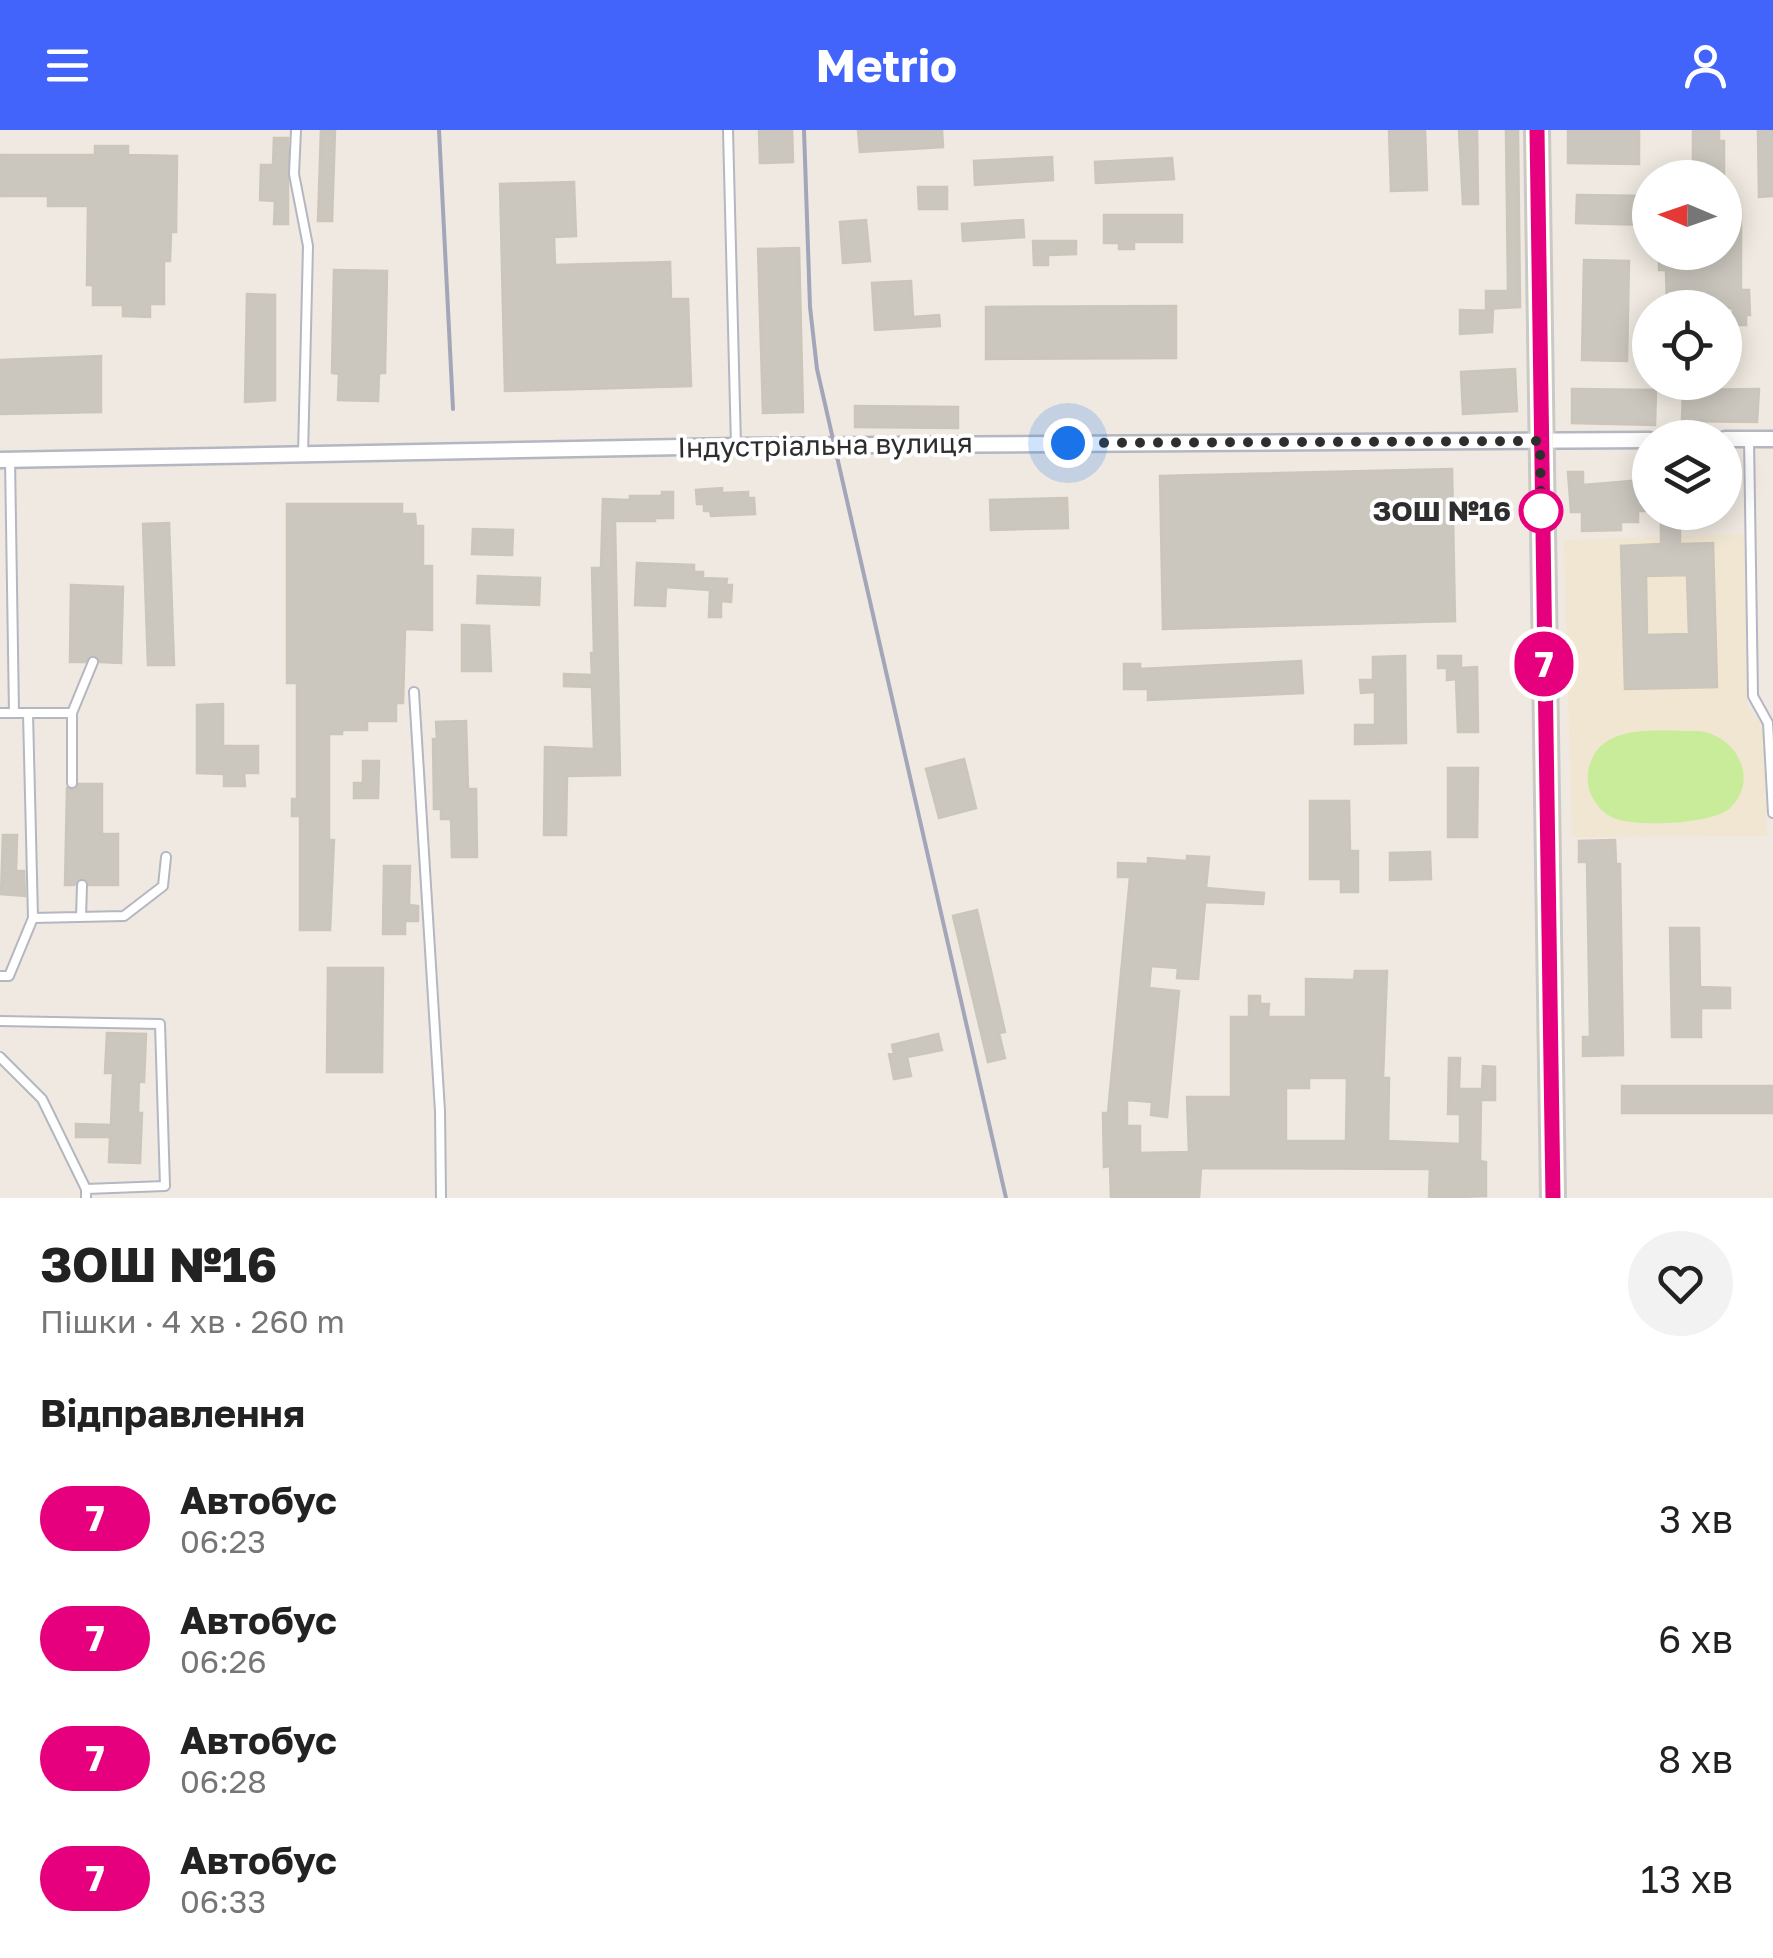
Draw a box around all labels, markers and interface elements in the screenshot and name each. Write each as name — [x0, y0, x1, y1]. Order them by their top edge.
icon: menu — [40, 38, 95, 93]
text: Metrio — [816, 38, 957, 92]
icon: person — [1678, 38, 1733, 93]
north arrow — [1632, 160, 1742, 270]
map controls — [1632, 160, 1742, 530]
button: locate — [1632, 290, 1742, 400]
your location — [1043, 418, 1093, 468]
button: layers — [1632, 420, 1742, 530]
street label: Індустріальна вулиця — [677, 425, 973, 464]
marker: ЗОШ №16 — [1520, 490, 1562, 532]
place label: ЗОШ №16 — [1373, 494, 1511, 527]
line badge: 7 — [1512, 632, 1576, 696]
text: 7 — [1534, 643, 1554, 685]
button: heart — [1628, 1231, 1733, 1336]
text: ЗОШ №16 — [40, 1235, 277, 1293]
text: Пішки · 4 хв · 260 m — [40, 1302, 345, 1340]
text: Відправлення — [40, 1390, 305, 1435]
text: Автобус — [180, 1477, 337, 1522]
text: 3 хв — [1659, 1496, 1733, 1541]
text: 7 — [85, 1497, 105, 1539]
text: 06:23 — [180, 1522, 266, 1560]
text: Автобус — [180, 1597, 337, 1642]
text: 6 хв — [1658, 1616, 1733, 1661]
text: 7 — [85, 1617, 105, 1659]
text: 06:26 — [180, 1642, 267, 1680]
text: Автобус — [180, 1717, 337, 1762]
text: 8 хв — [1658, 1736, 1733, 1781]
text: 7 — [85, 1737, 105, 1779]
text: 06:28 — [180, 1762, 267, 1800]
text: Автобус — [180, 1837, 337, 1882]
text: 13 хв — [1640, 1856, 1733, 1901]
text: 7 — [85, 1857, 105, 1899]
text: 06:33 — [180, 1882, 266, 1920]

